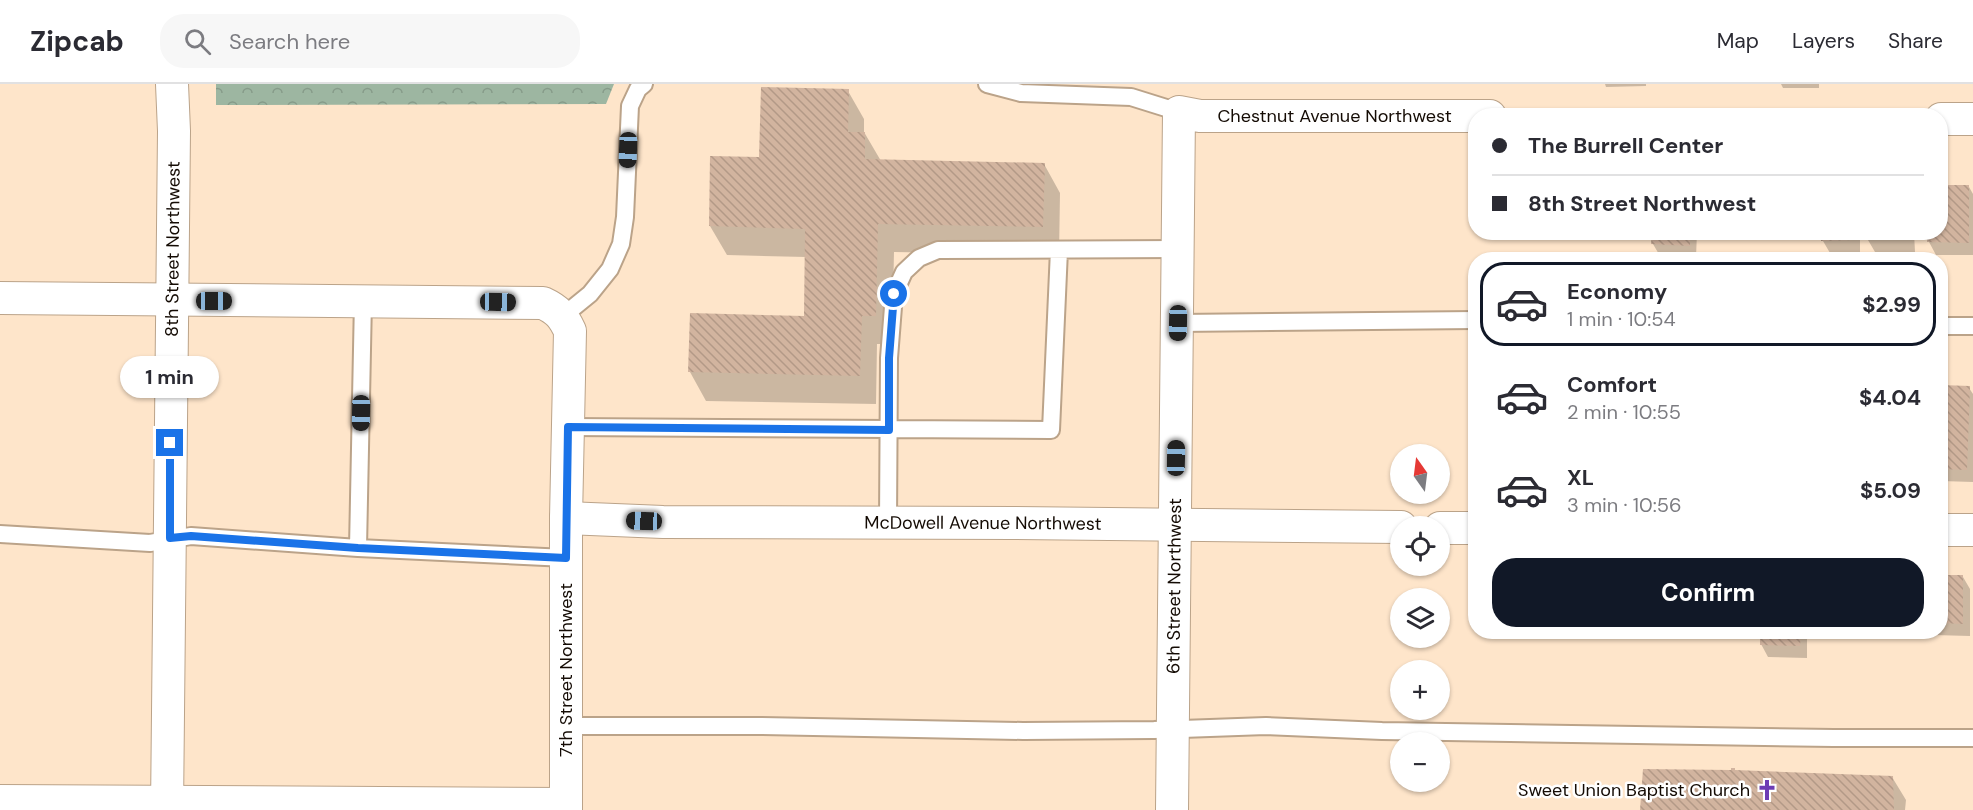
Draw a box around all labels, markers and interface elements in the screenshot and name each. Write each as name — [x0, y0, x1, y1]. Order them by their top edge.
search box — [160, 14, 580, 68]
text: Zipcab — [30, 23, 124, 60]
icon: search — [181, 25, 214, 58]
text: Search here — [229, 27, 350, 56]
text: Map — [1717, 27, 1759, 55]
text: Layers — [1792, 27, 1855, 55]
text: Share — [1888, 27, 1943, 55]
street label: Chestnut Avenue Northwest — [1217, 104, 1452, 128]
text: The Burrell Center — [1528, 131, 1723, 160]
car — [618, 132, 638, 168]
street label: 8th Street Northwest — [160, 161, 186, 337]
text: 8th Street Northwest — [1528, 189, 1756, 218]
icon: car — [1495, 277, 1549, 331]
text: Economy — [1567, 277, 1667, 306]
route start — [880, 280, 907, 307]
text: $2.99 — [1862, 290, 1921, 319]
car — [196, 292, 232, 310]
car — [480, 293, 516, 311]
car — [1169, 305, 1187, 341]
text: 1 min · 10:54 — [1567, 306, 1676, 332]
callout: 1 min — [120, 356, 219, 398]
text: 1 min — [145, 364, 194, 390]
icon: car — [1495, 370, 1549, 424]
text: Comfort — [1567, 370, 1657, 399]
text: $4.04 — [1859, 383, 1921, 412]
car — [352, 395, 370, 431]
text: 2 min · 10:55 — [1567, 399, 1681, 425]
route end — [156, 429, 183, 456]
car — [1167, 440, 1185, 476]
north arrow — [1390, 444, 1450, 504]
map controls — [1390, 444, 1450, 792]
icon: car — [1495, 463, 1549, 517]
text: XL — [1567, 463, 1594, 492]
text: $5.09 — [1860, 476, 1921, 505]
text: 3 min · 10:56 — [1567, 492, 1682, 518]
street label: 6th Street Northwest — [1161, 498, 1187, 674]
car — [626, 511, 662, 531]
street label: McDowell Avenue Northwest — [864, 511, 1102, 536]
button: locate — [1390, 516, 1450, 576]
button: Confirm — [1492, 558, 1924, 627]
street label: 7th Street Northwest — [554, 583, 578, 757]
button: layers — [1390, 588, 1450, 648]
button: + — [1390, 660, 1450, 720]
button: − — [1390, 732, 1450, 792]
place label: Sweet Union Baptist Church — [1518, 778, 1750, 802]
church icon: Sweet Union Baptist Church — [1755, 778, 1779, 802]

